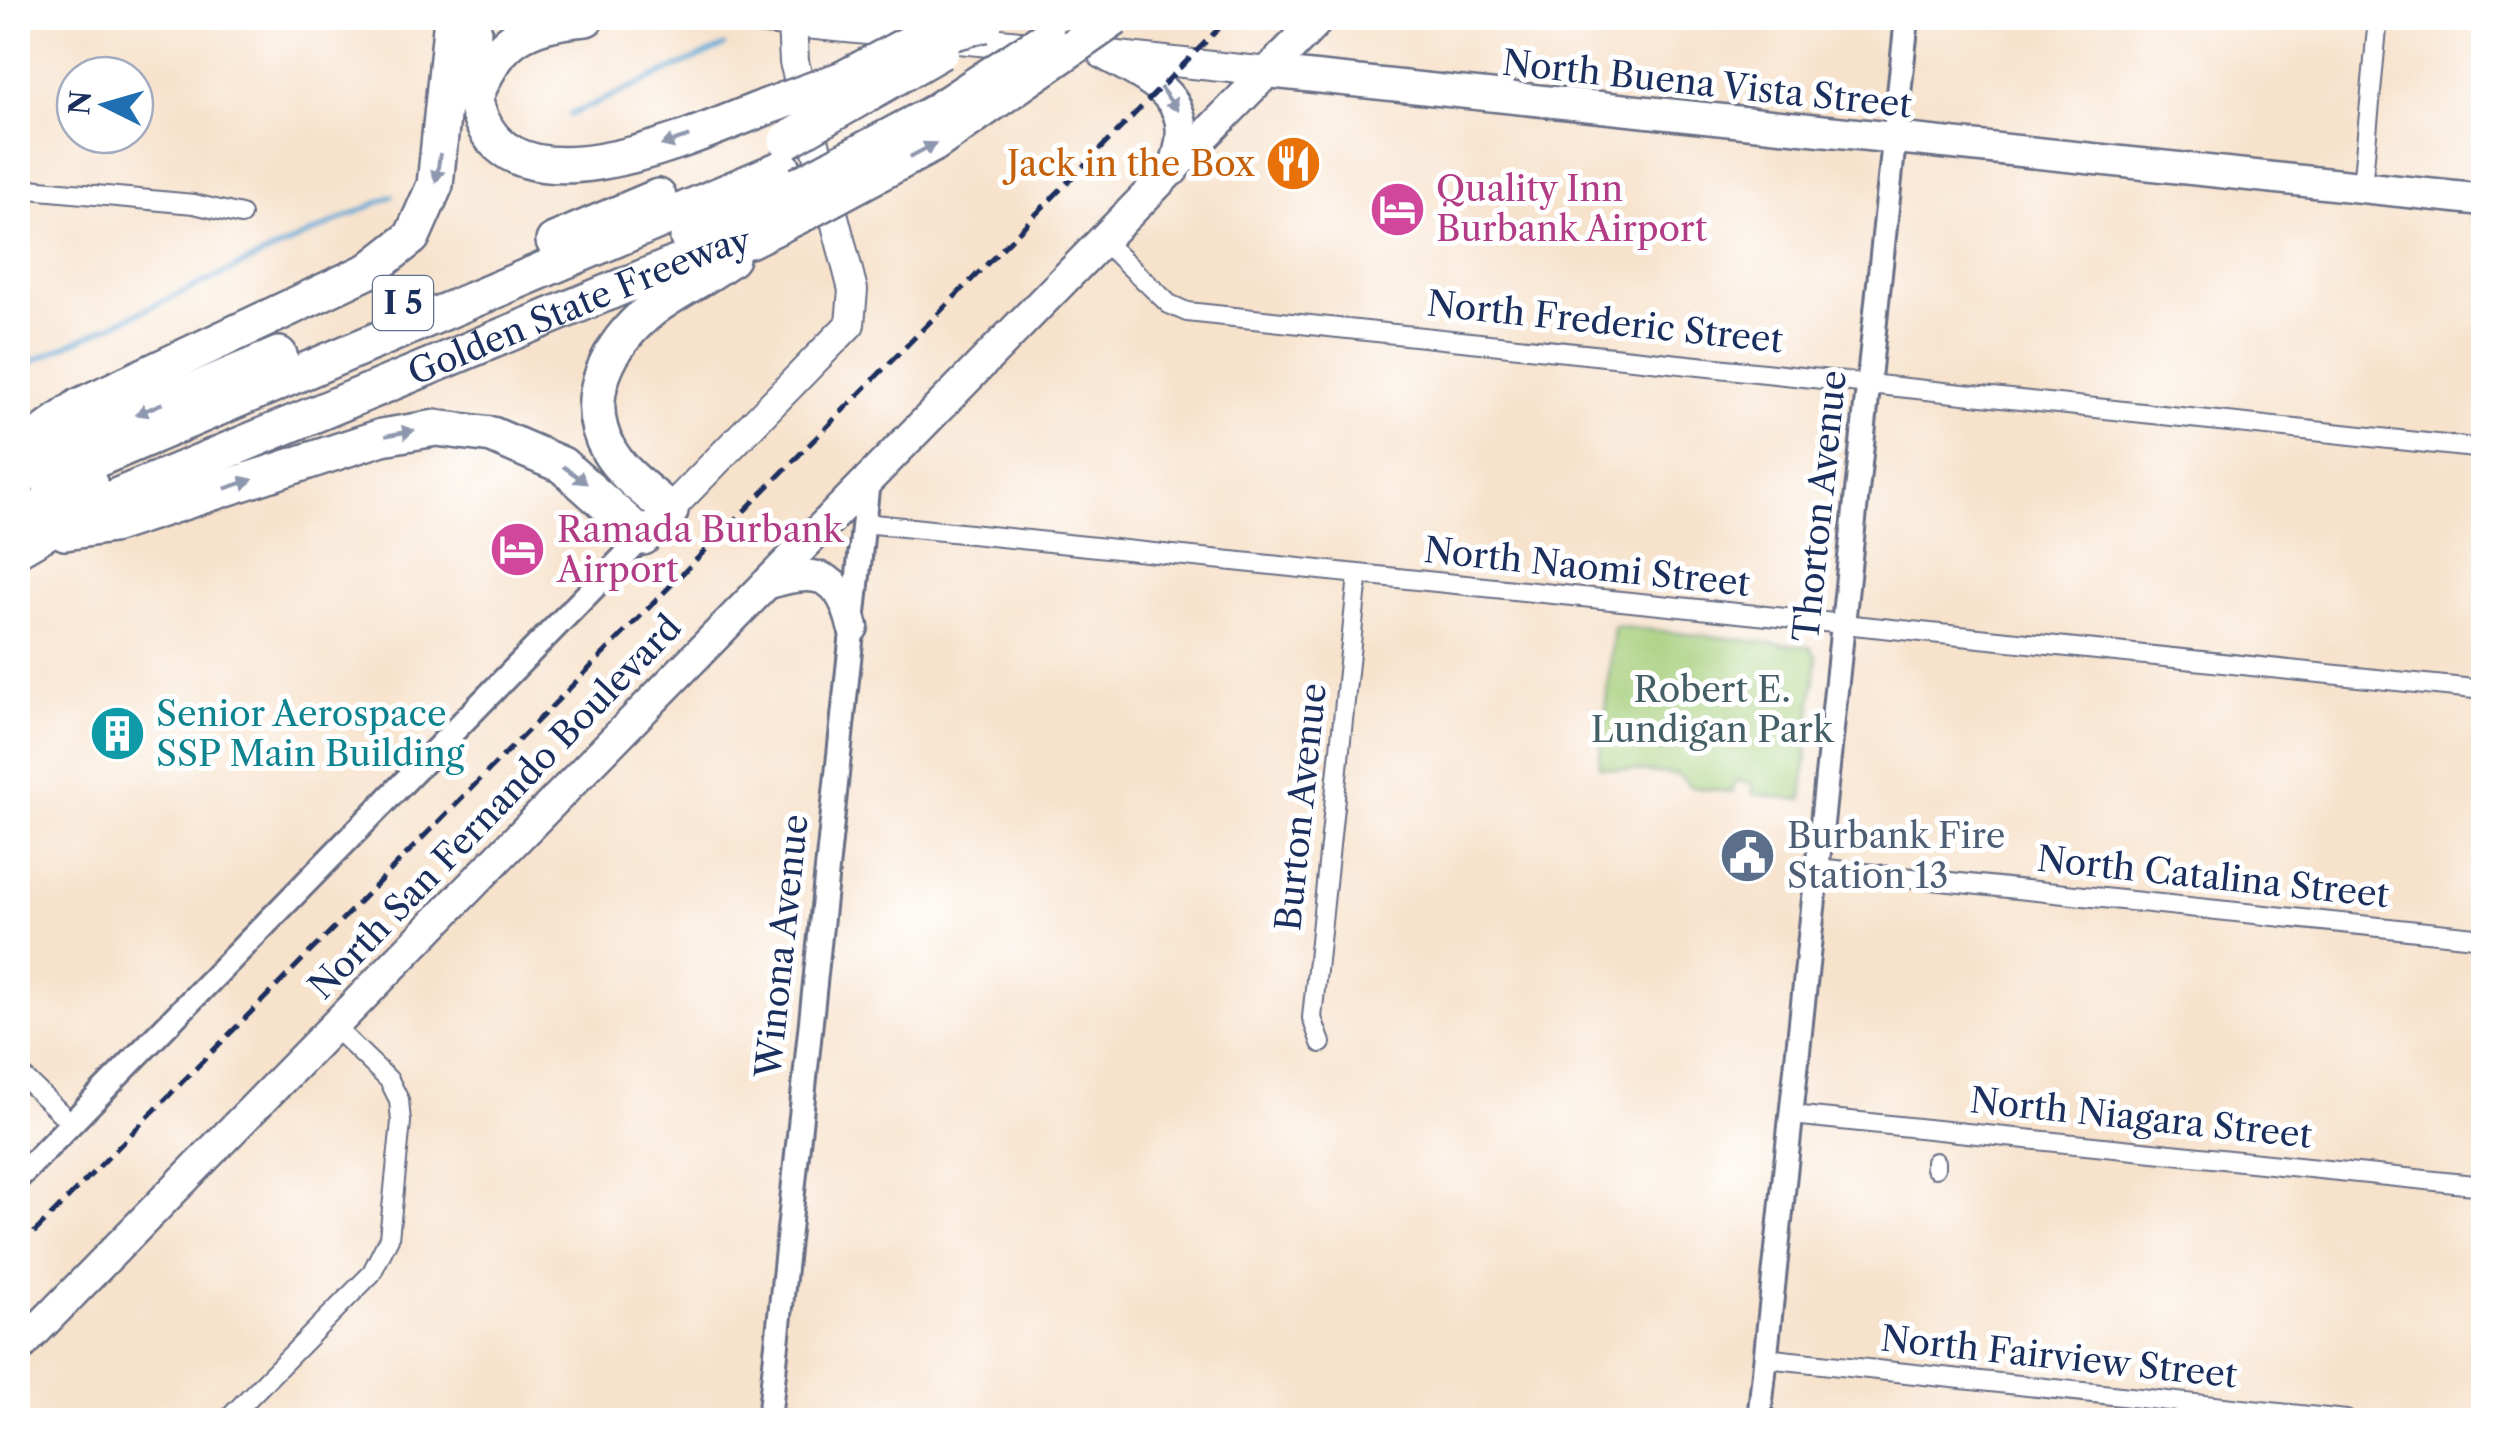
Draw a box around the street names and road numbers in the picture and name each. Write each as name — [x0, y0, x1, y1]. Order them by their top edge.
street label: North Buena Vista Street — [1500, 41, 1914, 126]
street label: Golden State Freeway — [401, 218, 755, 394]
road number: I 5 — [373, 276, 433, 330]
street label: North Frederic Street — [1425, 281, 1786, 362]
street label: Thorton Avenue — [1784, 368, 1855, 644]
street label: North Naomi Street — [1422, 528, 1753, 605]
street label: North San Fernando Boulevard — [300, 606, 690, 1008]
street label: Burton Avenue — [1266, 681, 1335, 933]
street label: Winona Avenue — [746, 812, 817, 1081]
street label: North Catalina Street — [2035, 837, 2392, 916]
street label: North Niagara Street — [1968, 1078, 2315, 1157]
street label: North Fairview Street — [1879, 1316, 2240, 1397]

